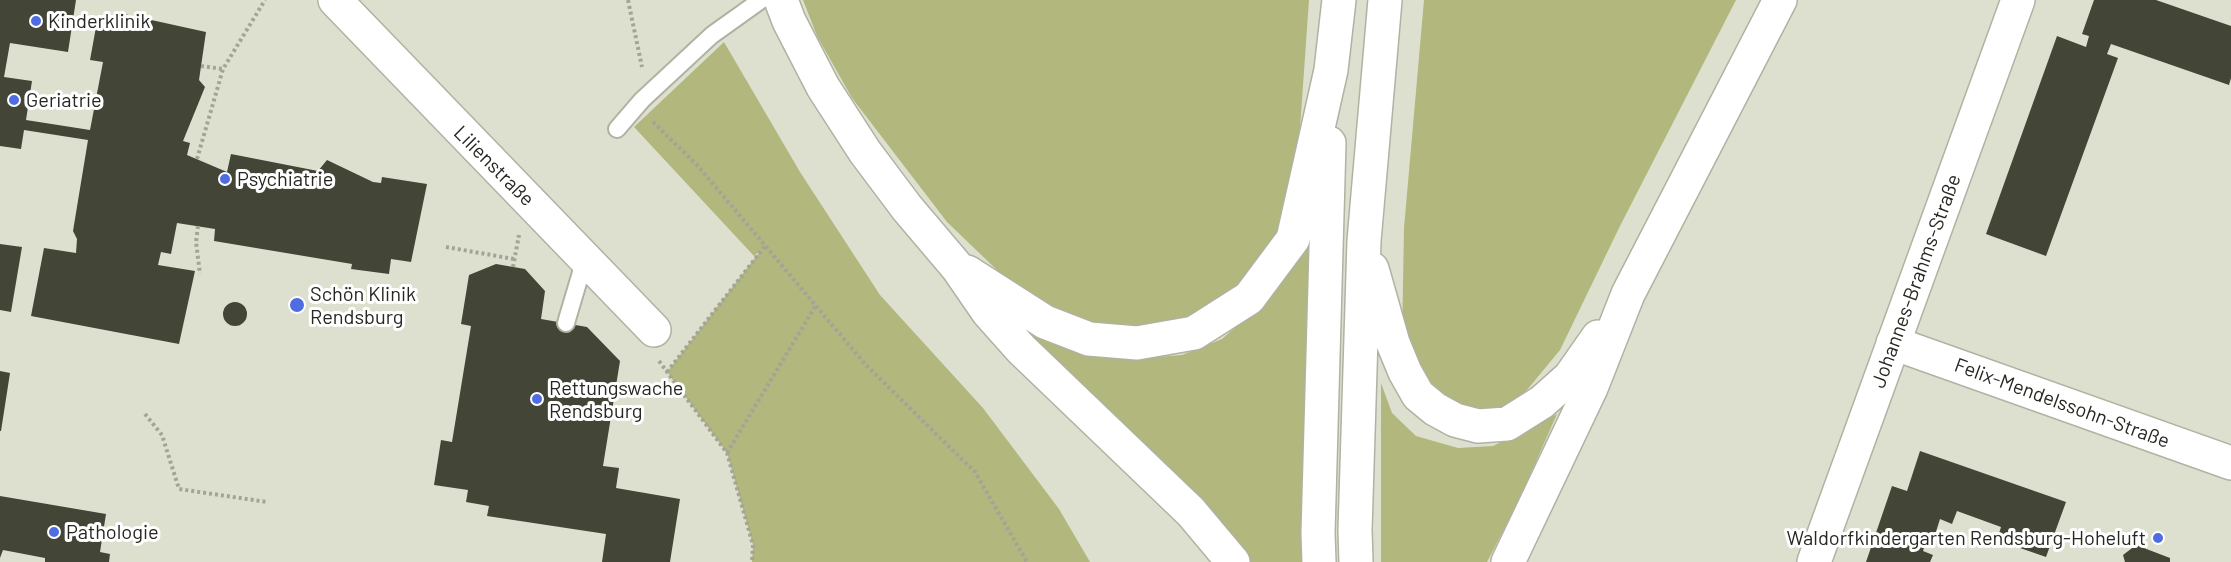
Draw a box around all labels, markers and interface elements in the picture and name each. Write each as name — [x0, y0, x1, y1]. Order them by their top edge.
place label: Kinderklinik — [48, 9, 150, 33]
marker: Kinderklinik — [29, 14, 43, 28]
place label: Geriatrie — [26, 88, 102, 112]
marker: Geriatrie — [7, 93, 21, 107]
street label: Lilienstraße — [449, 121, 539, 211]
place label: Psychiatrie — [237, 167, 333, 191]
street label: Johannes-Brahms-Straße — [1866, 171, 1966, 391]
marker: Psychiatrie — [218, 172, 232, 186]
place label: Schön Klinik Rendsburg — [310, 282, 416, 329]
marker: Schön Klinik Rendsburg — [288, 296, 306, 314]
street label: Felix-Mendelssohn-Straße — [1951, 353, 2173, 453]
place label: Rettungswache Rendsburg — [549, 376, 683, 423]
marker: Rettungswache Rendsburg — [530, 392, 544, 406]
place label: Pathologie — [66, 520, 159, 544]
marker: Pathologie — [47, 525, 61, 539]
place label: Waldorfkindergarten Rendsburg-Hoheluft — [1787, 526, 2146, 550]
marker: Waldorfkindergarten Rendsburg-Hoheluft — [2151, 531, 2165, 545]

